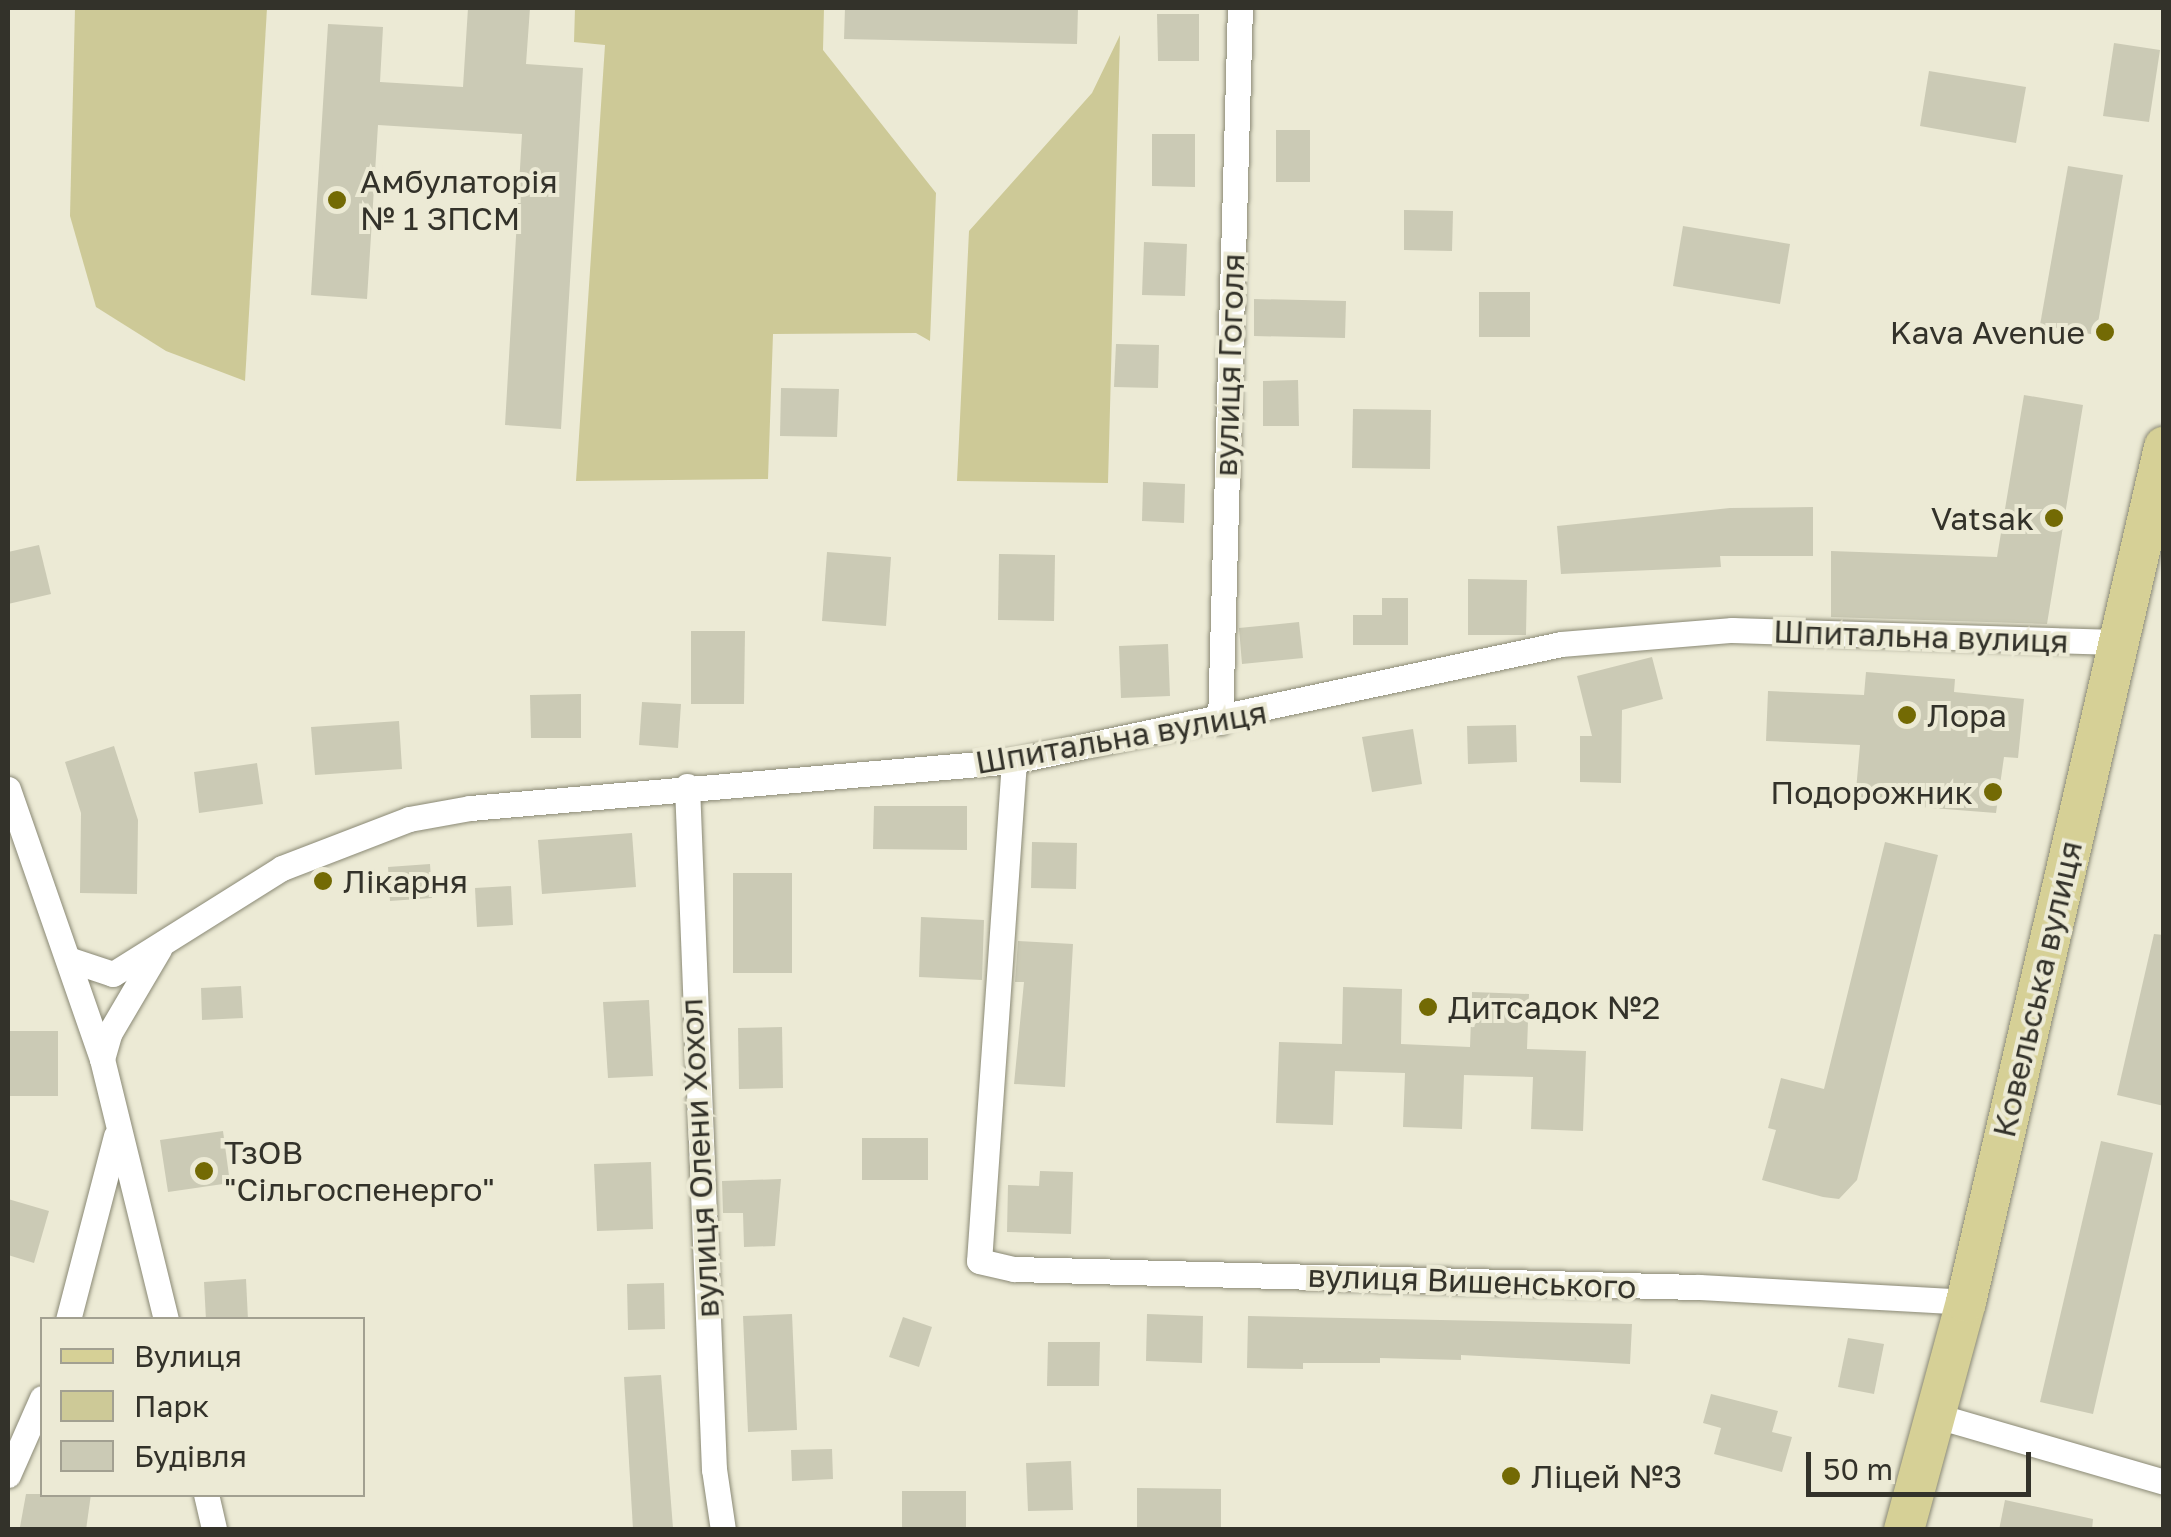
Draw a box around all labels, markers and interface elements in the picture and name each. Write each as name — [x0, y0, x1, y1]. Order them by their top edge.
place label: Амбулаторія № 1 ЗПСМ — [360, 163, 558, 238]
marker: Амбулаторія № 1 ЗПСМ — [324, 187, 350, 213]
street label: вулиця Гоголя — [1206, 253, 1252, 477]
place label: Kava Avenue — [1890, 313, 2085, 351]
marker: Kava Avenue — [2094, 321, 2116, 343]
place label: Vatsak — [1931, 499, 2034, 537]
marker: Vatsak — [2043, 507, 2065, 529]
street label: Шпитальна вулиця — [1773, 612, 2069, 660]
street label: Шпитальна вулиця — [972, 692, 1270, 782]
place label: Лора — [1927, 696, 2007, 734]
marker: Лора — [1896, 704, 1918, 726]
place label: Подорожник — [1770, 773, 1973, 811]
marker: Подорожник — [1982, 781, 2004, 803]
street label: Ковельська вулиця — [1984, 837, 2090, 1141]
place label: Лікарня — [343, 862, 468, 900]
marker: Лікарня — [312, 870, 334, 892]
place label: Дитсадок №2 — [1448, 988, 1660, 1026]
marker: Дитсадок №2 — [1417, 996, 1439, 1018]
street label: вулиця Олени Хохол — [671, 997, 727, 1319]
place label: ТзОВ "Сільгоспенерго" — [224, 1134, 495, 1209]
marker: ТзОВ "Сільгоспенерго" — [193, 1160, 215, 1182]
street label: вулиця Вишенського — [1307, 1256, 1637, 1306]
legend — [40, 1317, 365, 1497]
text: Вулиця — [134, 1338, 242, 1374]
text: Парк — [134, 1388, 209, 1424]
scale bar — [1811, 1432, 2036, 1494]
text: Будівля — [134, 1438, 247, 1474]
text: 50 m — [1823, 1451, 1893, 1487]
place label: Ліцей №3 — [1531, 1457, 1682, 1495]
marker: Ліцей №3 — [1500, 1465, 1522, 1487]

